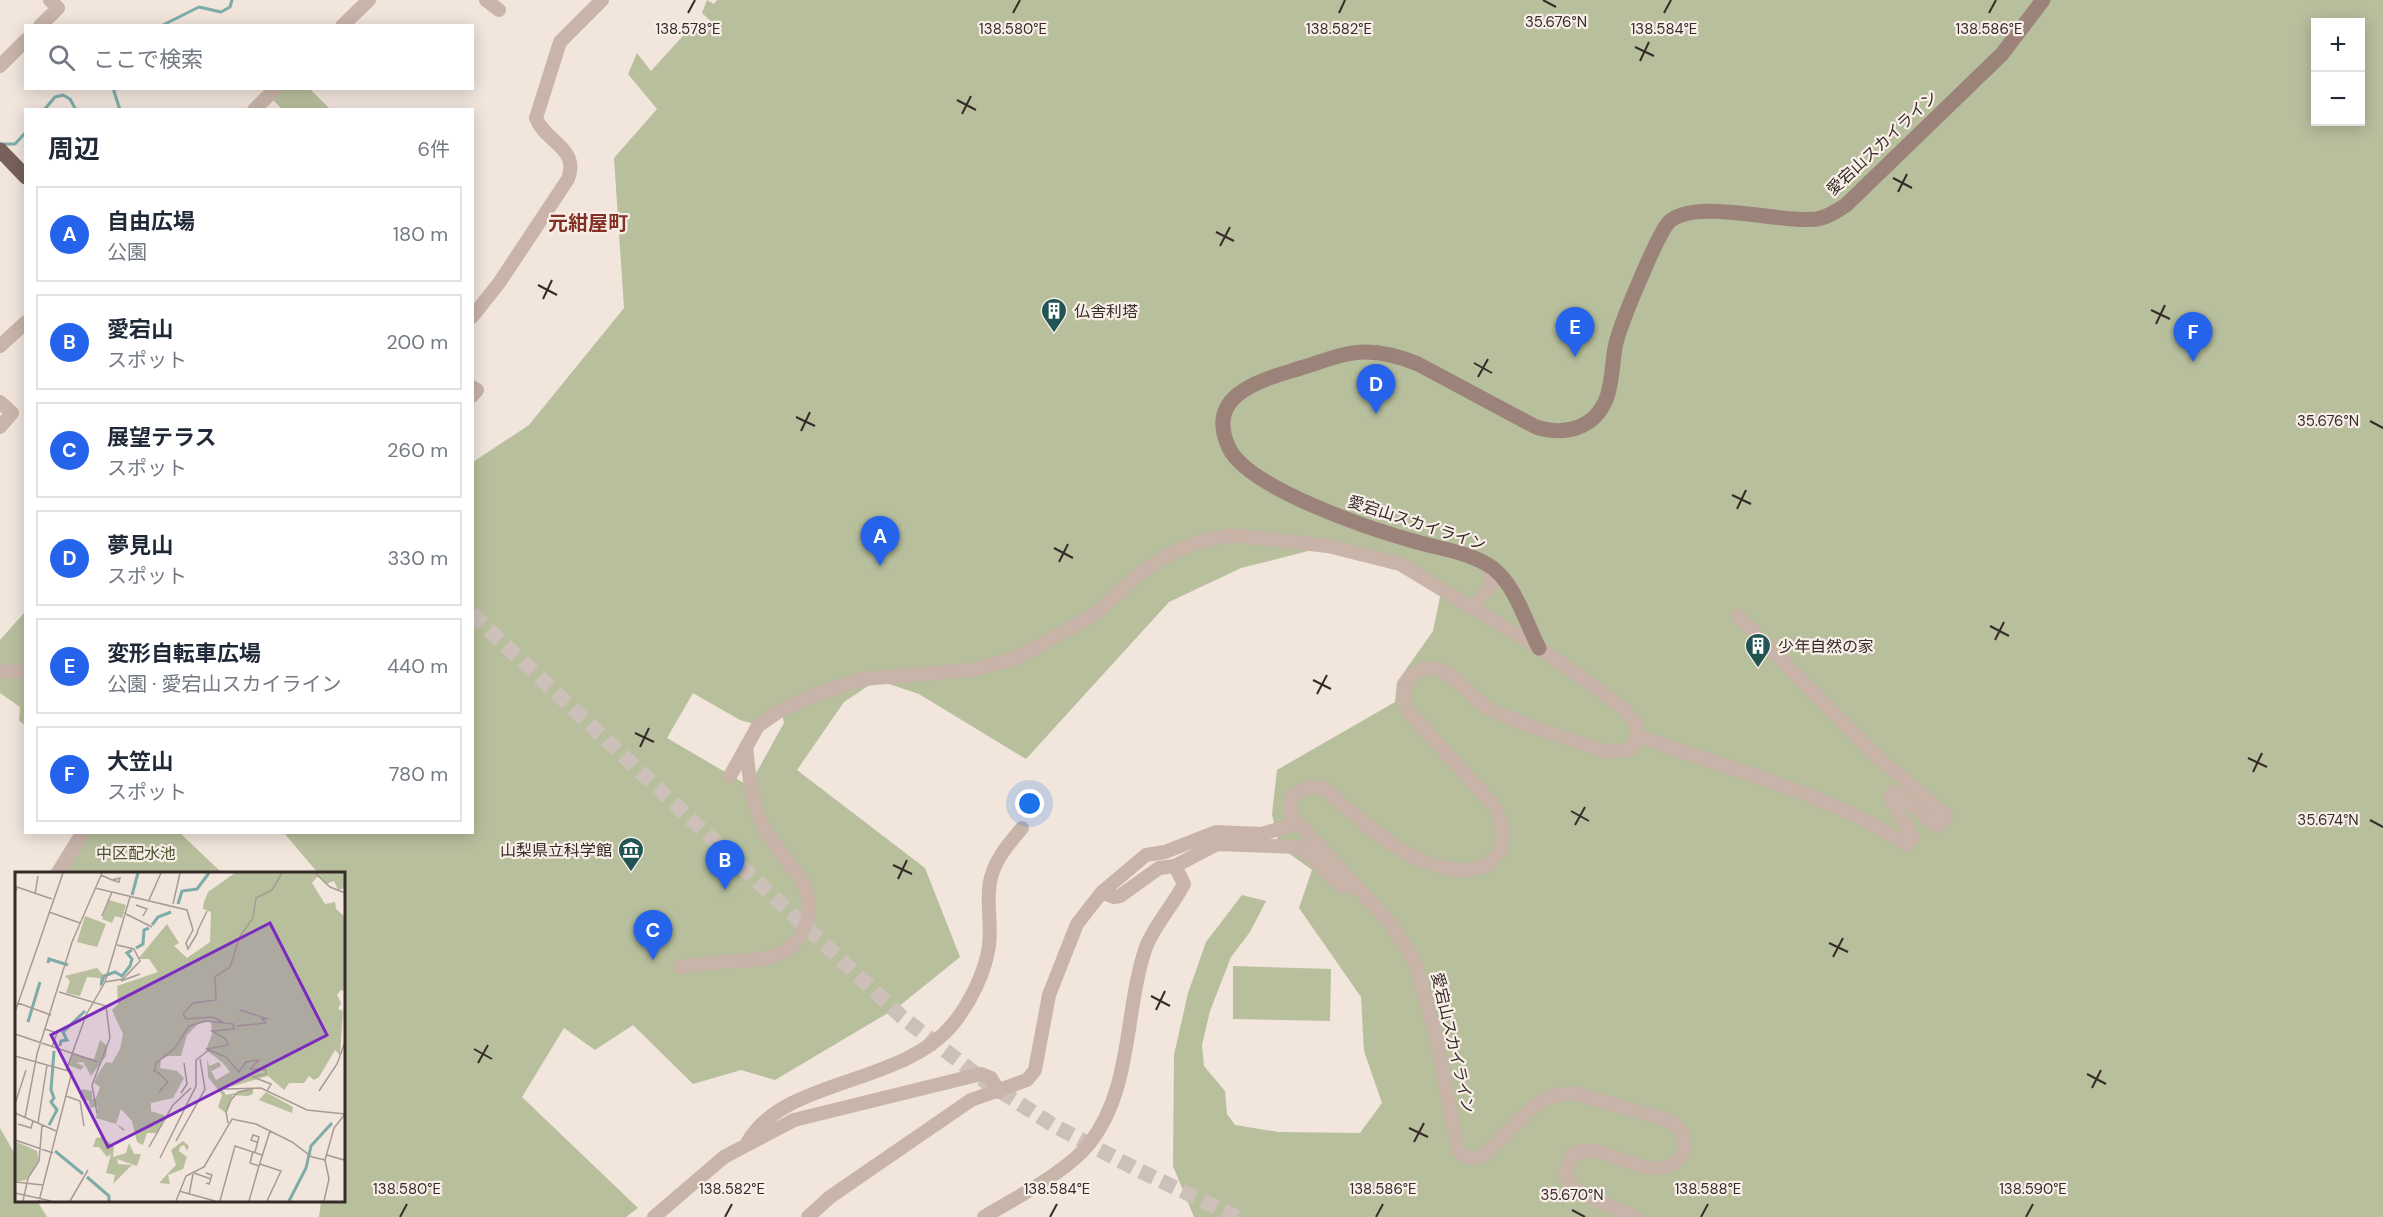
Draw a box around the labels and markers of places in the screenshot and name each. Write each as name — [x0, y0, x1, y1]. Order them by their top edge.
building icon: 仏舎利塔 — [1039, 296, 1069, 334]
place label: 仏舎利塔 — [1074, 301, 1138, 322]
pin: E — [1556, 308, 1594, 357]
pin: F — [2174, 312, 2212, 362]
pin: D — [1356, 364, 1396, 414]
pin: A — [860, 516, 900, 566]
building icon: 少年自然の家 — [1743, 631, 1773, 669]
place label: 少年自然の家 — [1778, 636, 1874, 657]
museum icon: 山梨県立科学館 — [616, 835, 646, 873]
place label: 山梨県立科学館 — [500, 840, 612, 861]
pin: B — [706, 840, 744, 890]
pin: C — [634, 910, 672, 960]

